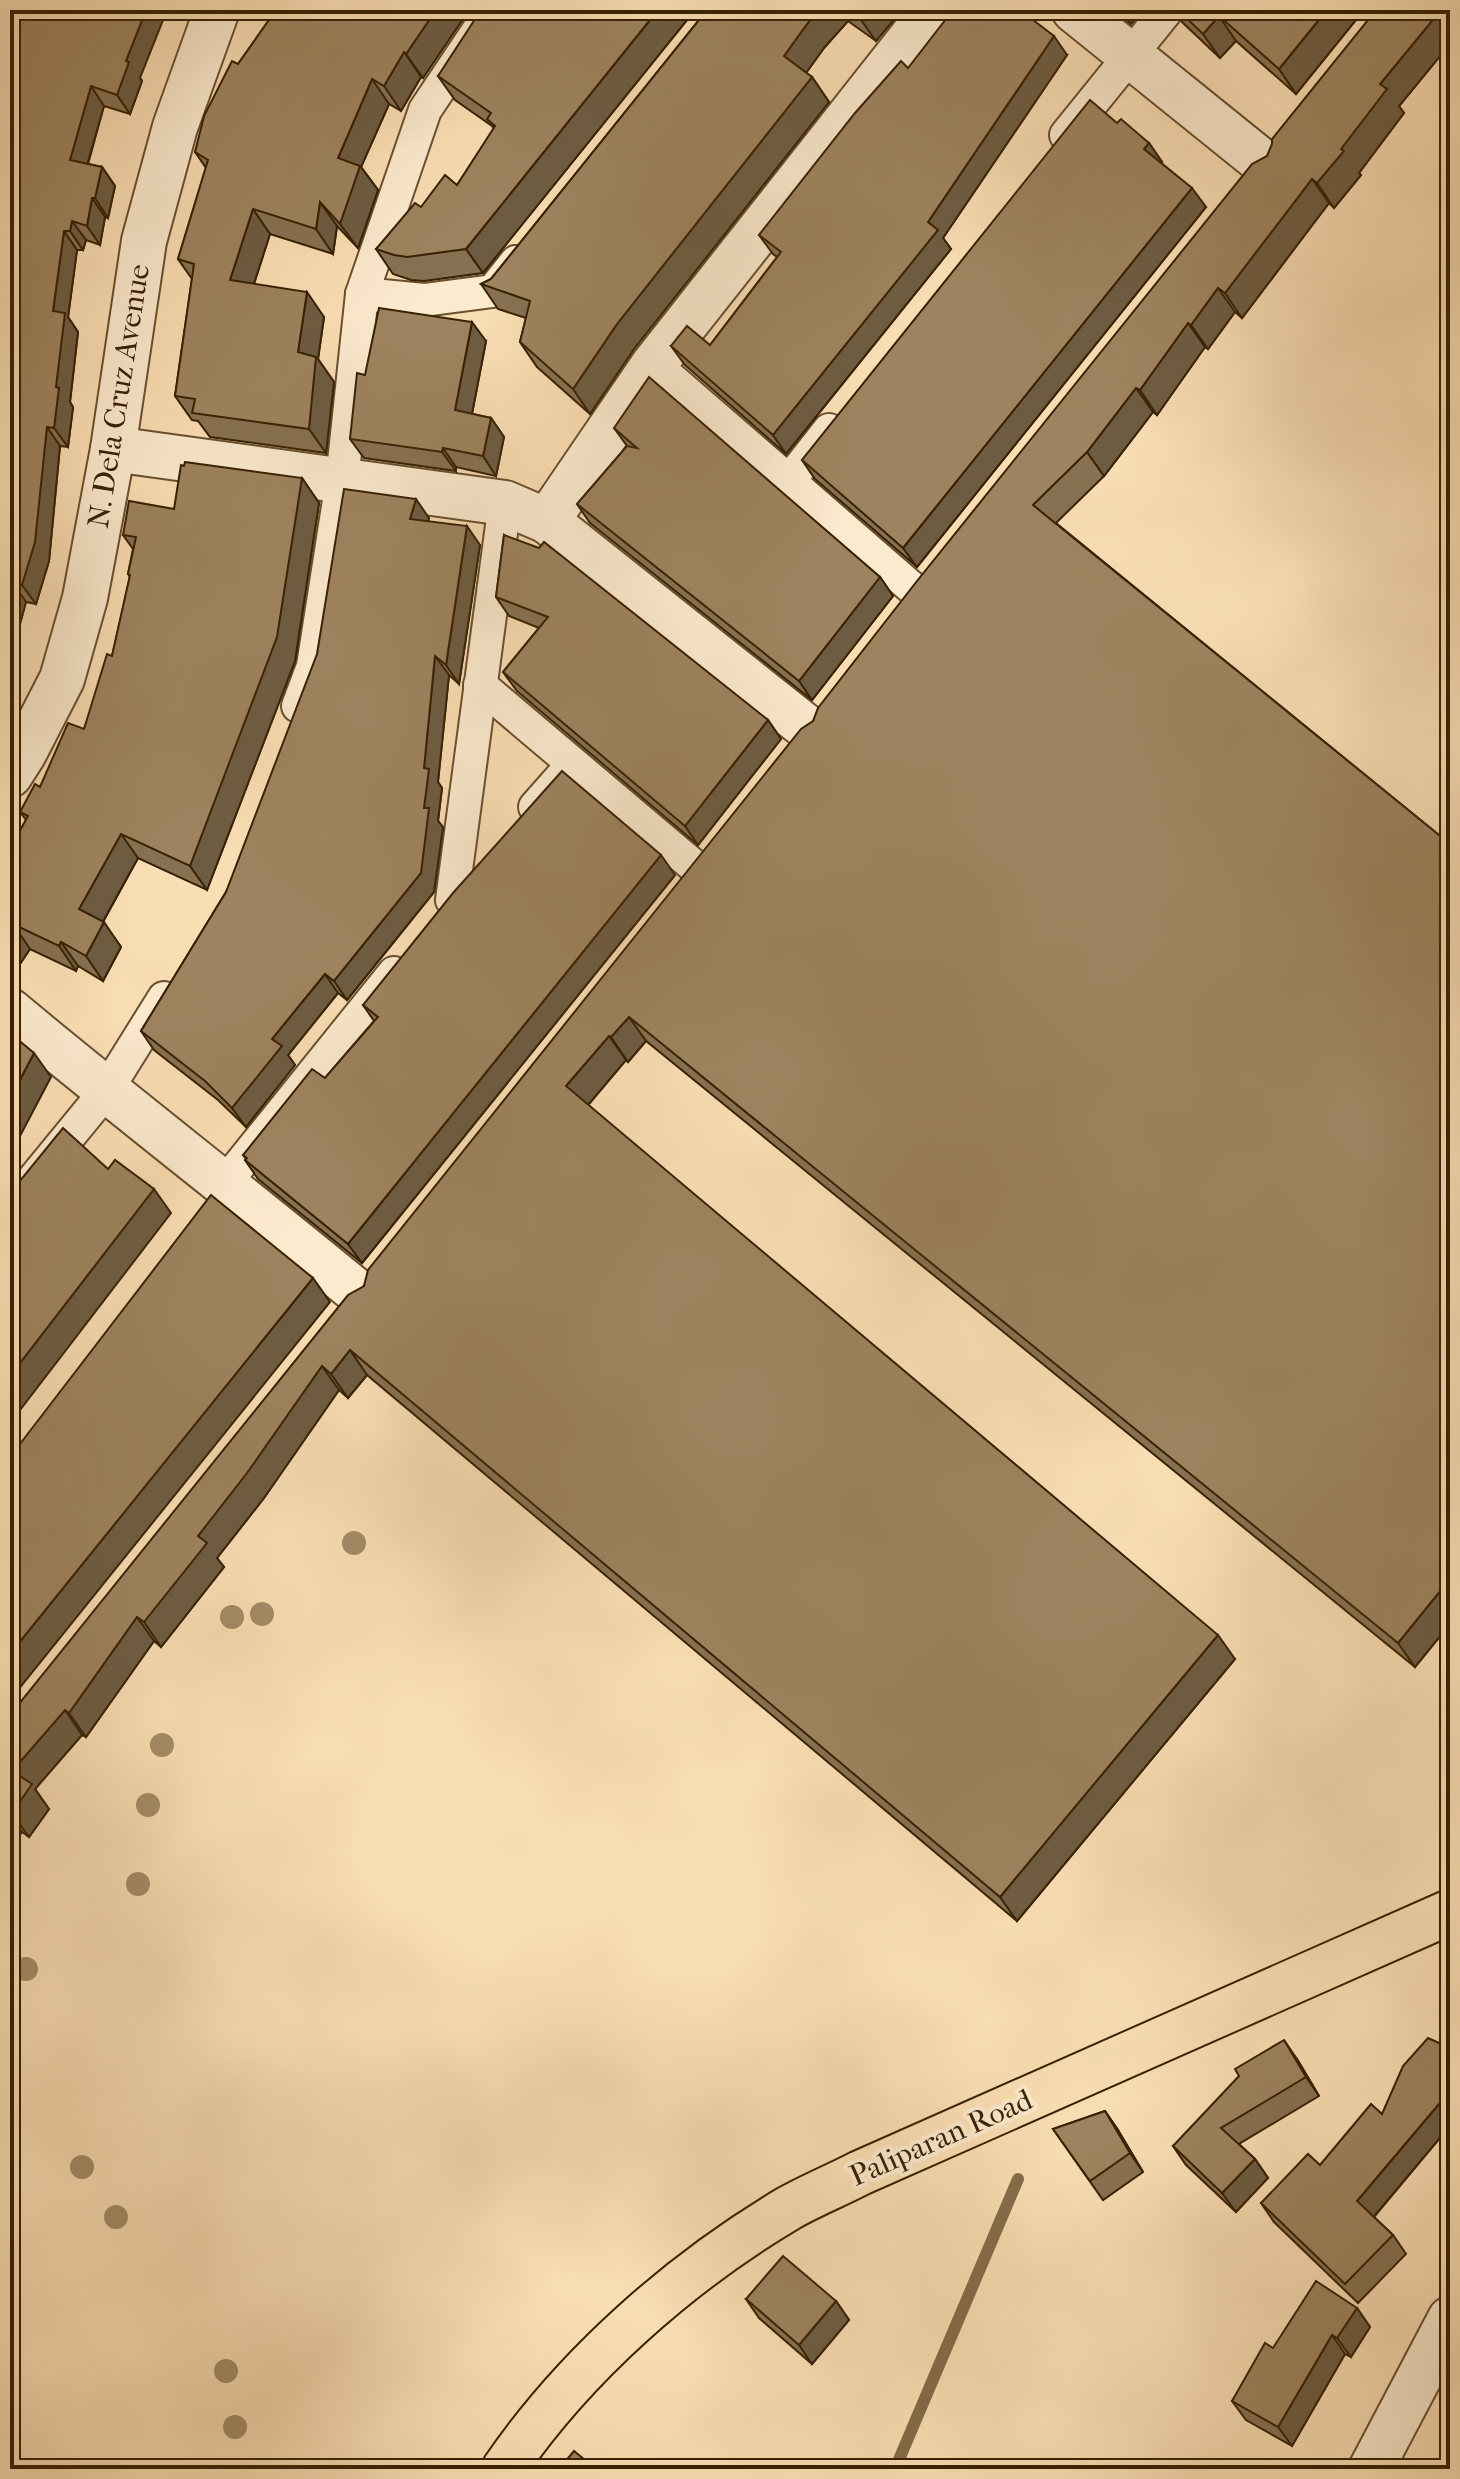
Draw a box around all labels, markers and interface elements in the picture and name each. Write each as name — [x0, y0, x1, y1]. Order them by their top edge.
street label: N. Dela Cruz Avenue — [81, 261, 157, 530]
street label: Paliparan Road — [844, 2082, 1038, 2194]

